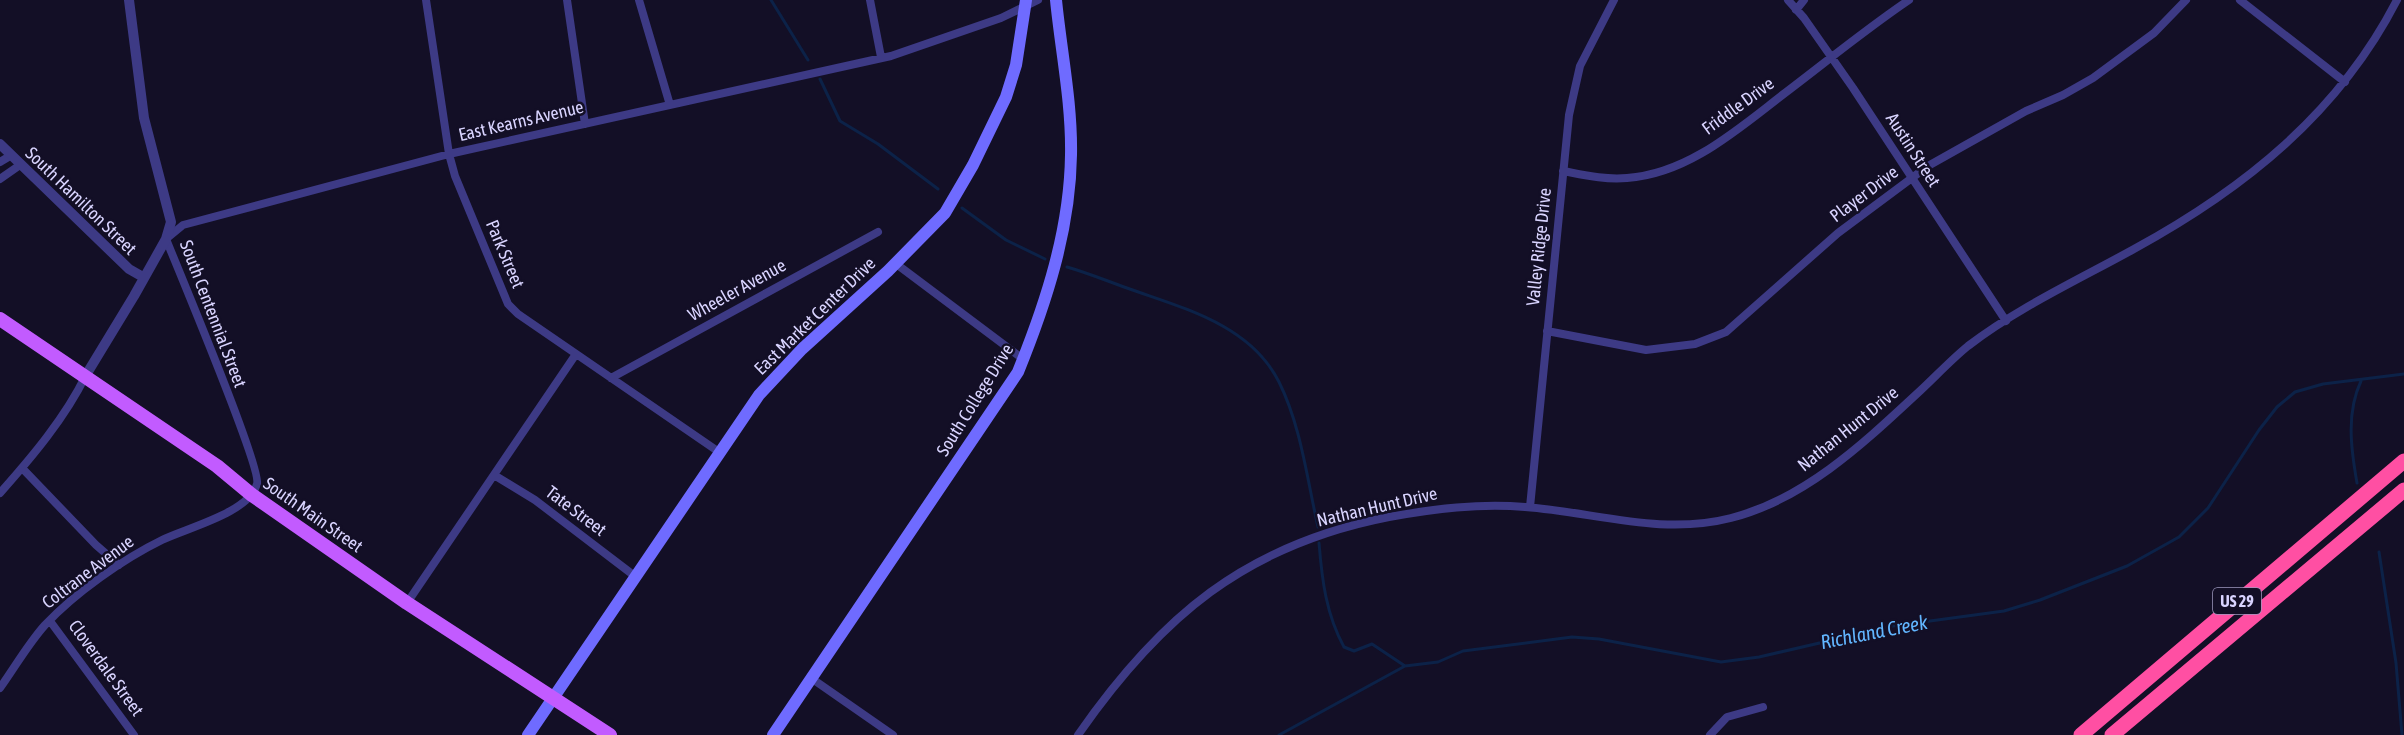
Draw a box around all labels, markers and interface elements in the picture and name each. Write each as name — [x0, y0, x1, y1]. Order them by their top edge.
street label: Friddle Drive — [1698, 73, 1778, 139]
street label: East Kearns Avenue — [456, 96, 585, 145]
street label: Austin Street — [1882, 109, 1945, 191]
street label: South Hamilton Street — [22, 142, 141, 259]
street label: Player Drive — [1825, 161, 1902, 226]
street label: Valley Ridge Drive — [1522, 187, 1555, 307]
street label: Park Street — [482, 217, 529, 291]
street label: South Centennial Street — [176, 237, 251, 390]
street label: East Market Center Drive — [750, 252, 880, 379]
street label: Wheeler Avenue — [684, 254, 789, 325]
street label: South College Drive — [932, 340, 1017, 460]
street label: Nathan Hunt Drive — [1793, 382, 1902, 475]
street label: South Main Street — [260, 473, 367, 557]
street label: Tate Street — [542, 481, 611, 540]
street label: Nathan Hunt Drive — [1315, 482, 1439, 531]
street label: Coltrane Avenue — [38, 530, 138, 613]
road number: US 29 — [2213, 588, 2261, 614]
water label: Richland Creek — [1818, 610, 1930, 653]
street label: Cloverdale Street — [65, 616, 148, 720]

